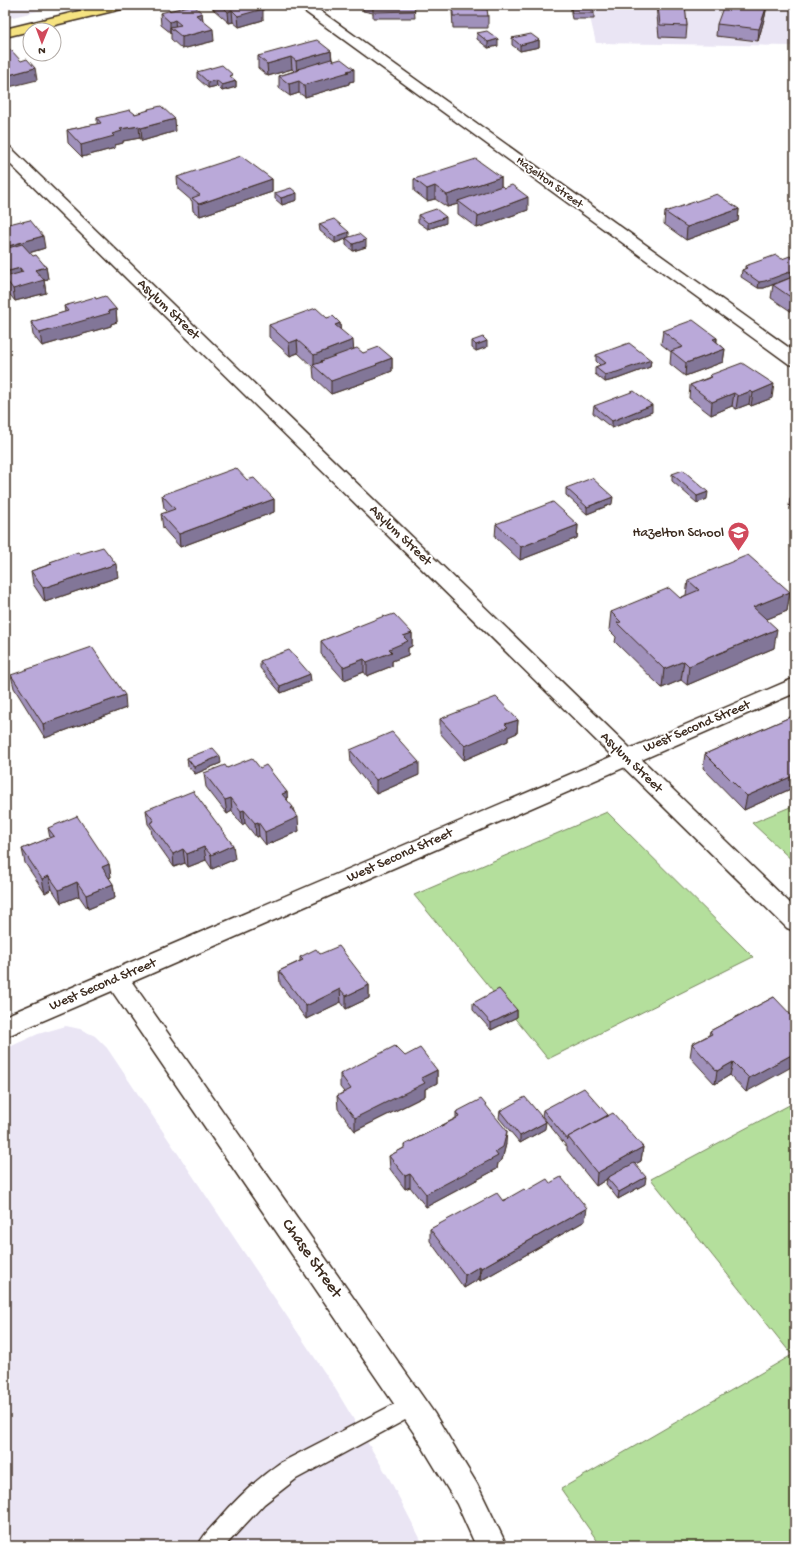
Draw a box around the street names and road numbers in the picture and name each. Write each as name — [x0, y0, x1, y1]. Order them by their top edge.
street label: Hazelton Street — [513, 154, 586, 213]
street label: Asylum Street — [133, 276, 204, 345]
street label: Asylum Street — [365, 502, 436, 571]
street label: West Second Street — [641, 696, 754, 757]
street label: Asylum Street — [596, 729, 667, 798]
street label: West Second Street — [344, 824, 457, 887]
street label: West Second Street — [47, 954, 160, 1015]
street label: Chase Street — [276, 1216, 347, 1304]

